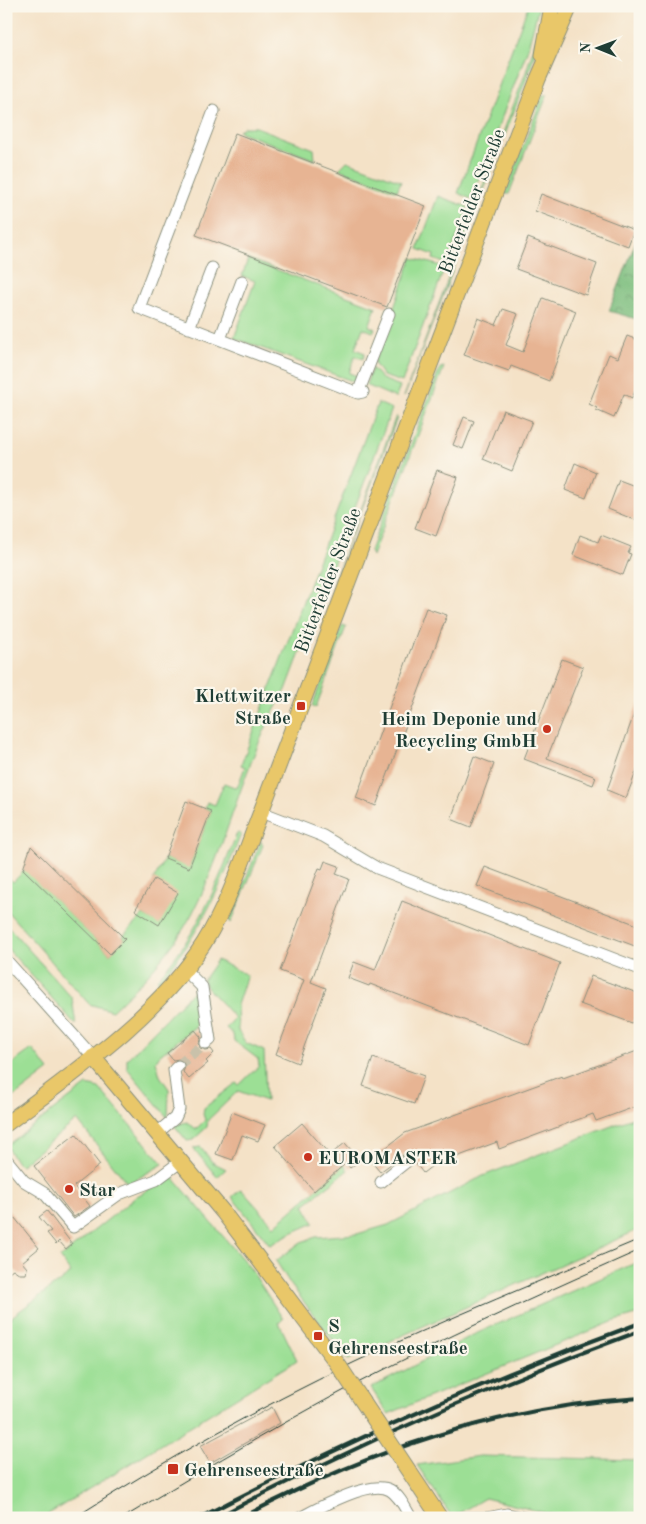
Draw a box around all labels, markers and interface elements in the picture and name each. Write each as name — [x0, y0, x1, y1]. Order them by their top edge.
north arrow — [574, 22, 624, 72]
text: N — [579, 42, 593, 53]
street label: Bitterfelder Straße — [437, 126, 510, 277]
street label: Bitterfelder Straße — [293, 505, 366, 656]
place label: Klettwitzer Straße — [194, 688, 291, 729]
marker: Klettwitzer Straße — [295, 700, 307, 712]
place label: Heim Deponie und Recycling GmbH — [381, 711, 537, 752]
marker: Heim Deponie und Recycling GmbH — [541, 723, 553, 735]
place label: EUROMASTER — [318, 1150, 457, 1169]
marker: EUROMASTER — [302, 1151, 314, 1163]
place label: Star — [79, 1182, 116, 1201]
marker: Star — [63, 1183, 75, 1195]
place label: S Gehrenseestraße — [328, 1318, 468, 1359]
marker: S Gehrenseestraße — [312, 1330, 324, 1342]
marker: Gehrenseestraße — [166, 1462, 180, 1476]
place label: Gehrenseestraße — [184, 1462, 324, 1481]

